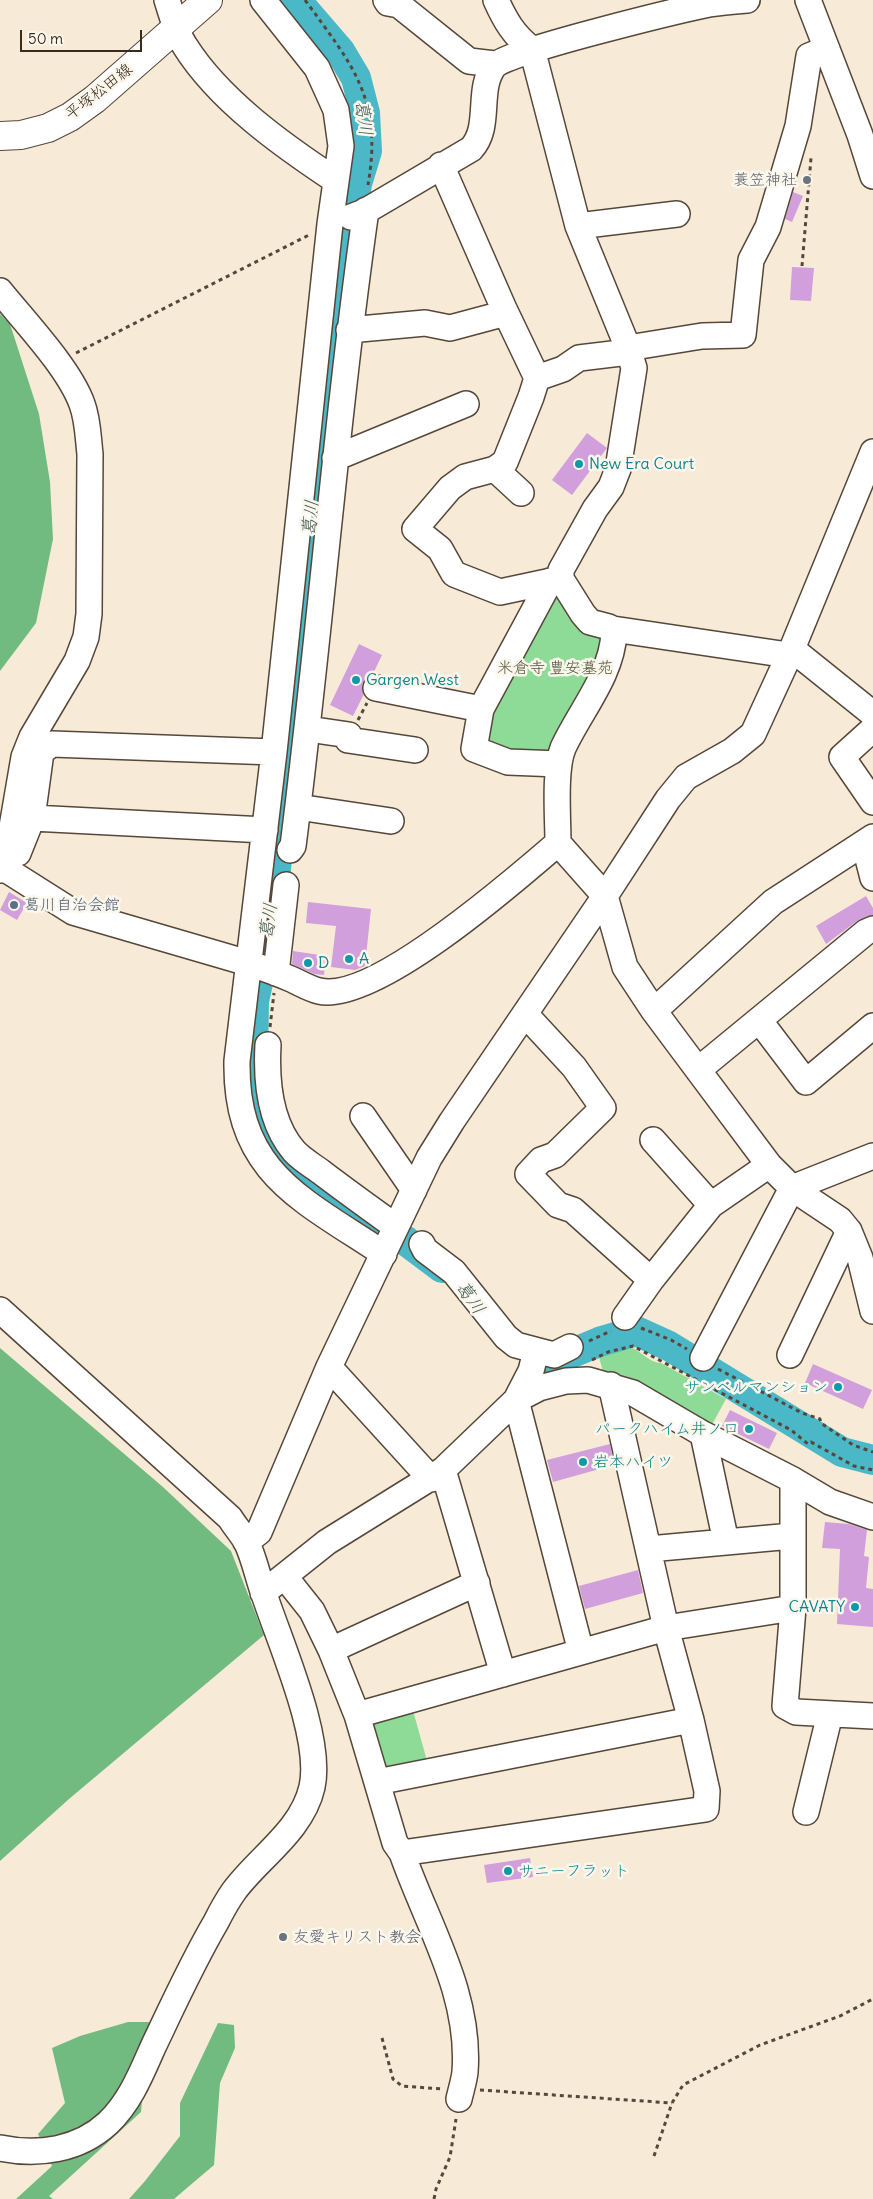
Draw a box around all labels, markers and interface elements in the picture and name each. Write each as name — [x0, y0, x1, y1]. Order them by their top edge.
scale bar — [22, 20, 145, 52]
text: 50 m — [28, 29, 63, 48]
street label: 平塚松田線 — [62, 60, 136, 124]
water label: 葛川 — [350, 99, 376, 137]
place label: 蓑笠神社 — [733, 170, 797, 190]
marker: 蓑笠神社 — [801, 174, 813, 186]
place label: New Era Court — [589, 454, 694, 474]
marker: New Era Court — [573, 458, 585, 470]
water label: 葛川 — [298, 499, 324, 537]
park label: 米倉寺 豊安墓苑 — [497, 658, 613, 678]
place label: Gargen West — [366, 670, 459, 690]
marker: Gargen West — [350, 674, 362, 686]
place label: 葛川自治会館 — [24, 895, 120, 915]
marker: 葛川自治会館 — [8, 899, 20, 911]
water label: 葛川 — [256, 902, 282, 940]
place label: A — [359, 949, 369, 969]
place label: D — [318, 953, 329, 973]
marker: A — [343, 953, 355, 965]
marker: D — [302, 957, 314, 969]
water label: 葛川 — [451, 1277, 489, 1319]
place label: サンベルマンション — [684, 1377, 828, 1397]
marker: サンベルマンション — [832, 1381, 844, 1393]
place label: パークハイム井ノ口 — [595, 1419, 739, 1439]
marker: パークハイム井ノ口 — [743, 1423, 755, 1435]
place label: 岩本ハイツ — [593, 1452, 673, 1472]
marker: 岩本ハイツ — [577, 1456, 589, 1468]
place label: CAVATY — [788, 1597, 845, 1617]
marker: CAVATY — [849, 1601, 861, 1613]
place label: サニーフラット — [518, 1861, 630, 1881]
marker: サニーフラット — [502, 1865, 514, 1877]
place label: 友愛キリスト教会 — [293, 1927, 421, 1947]
marker: 友愛キリスト教会 — [277, 1931, 289, 1943]

